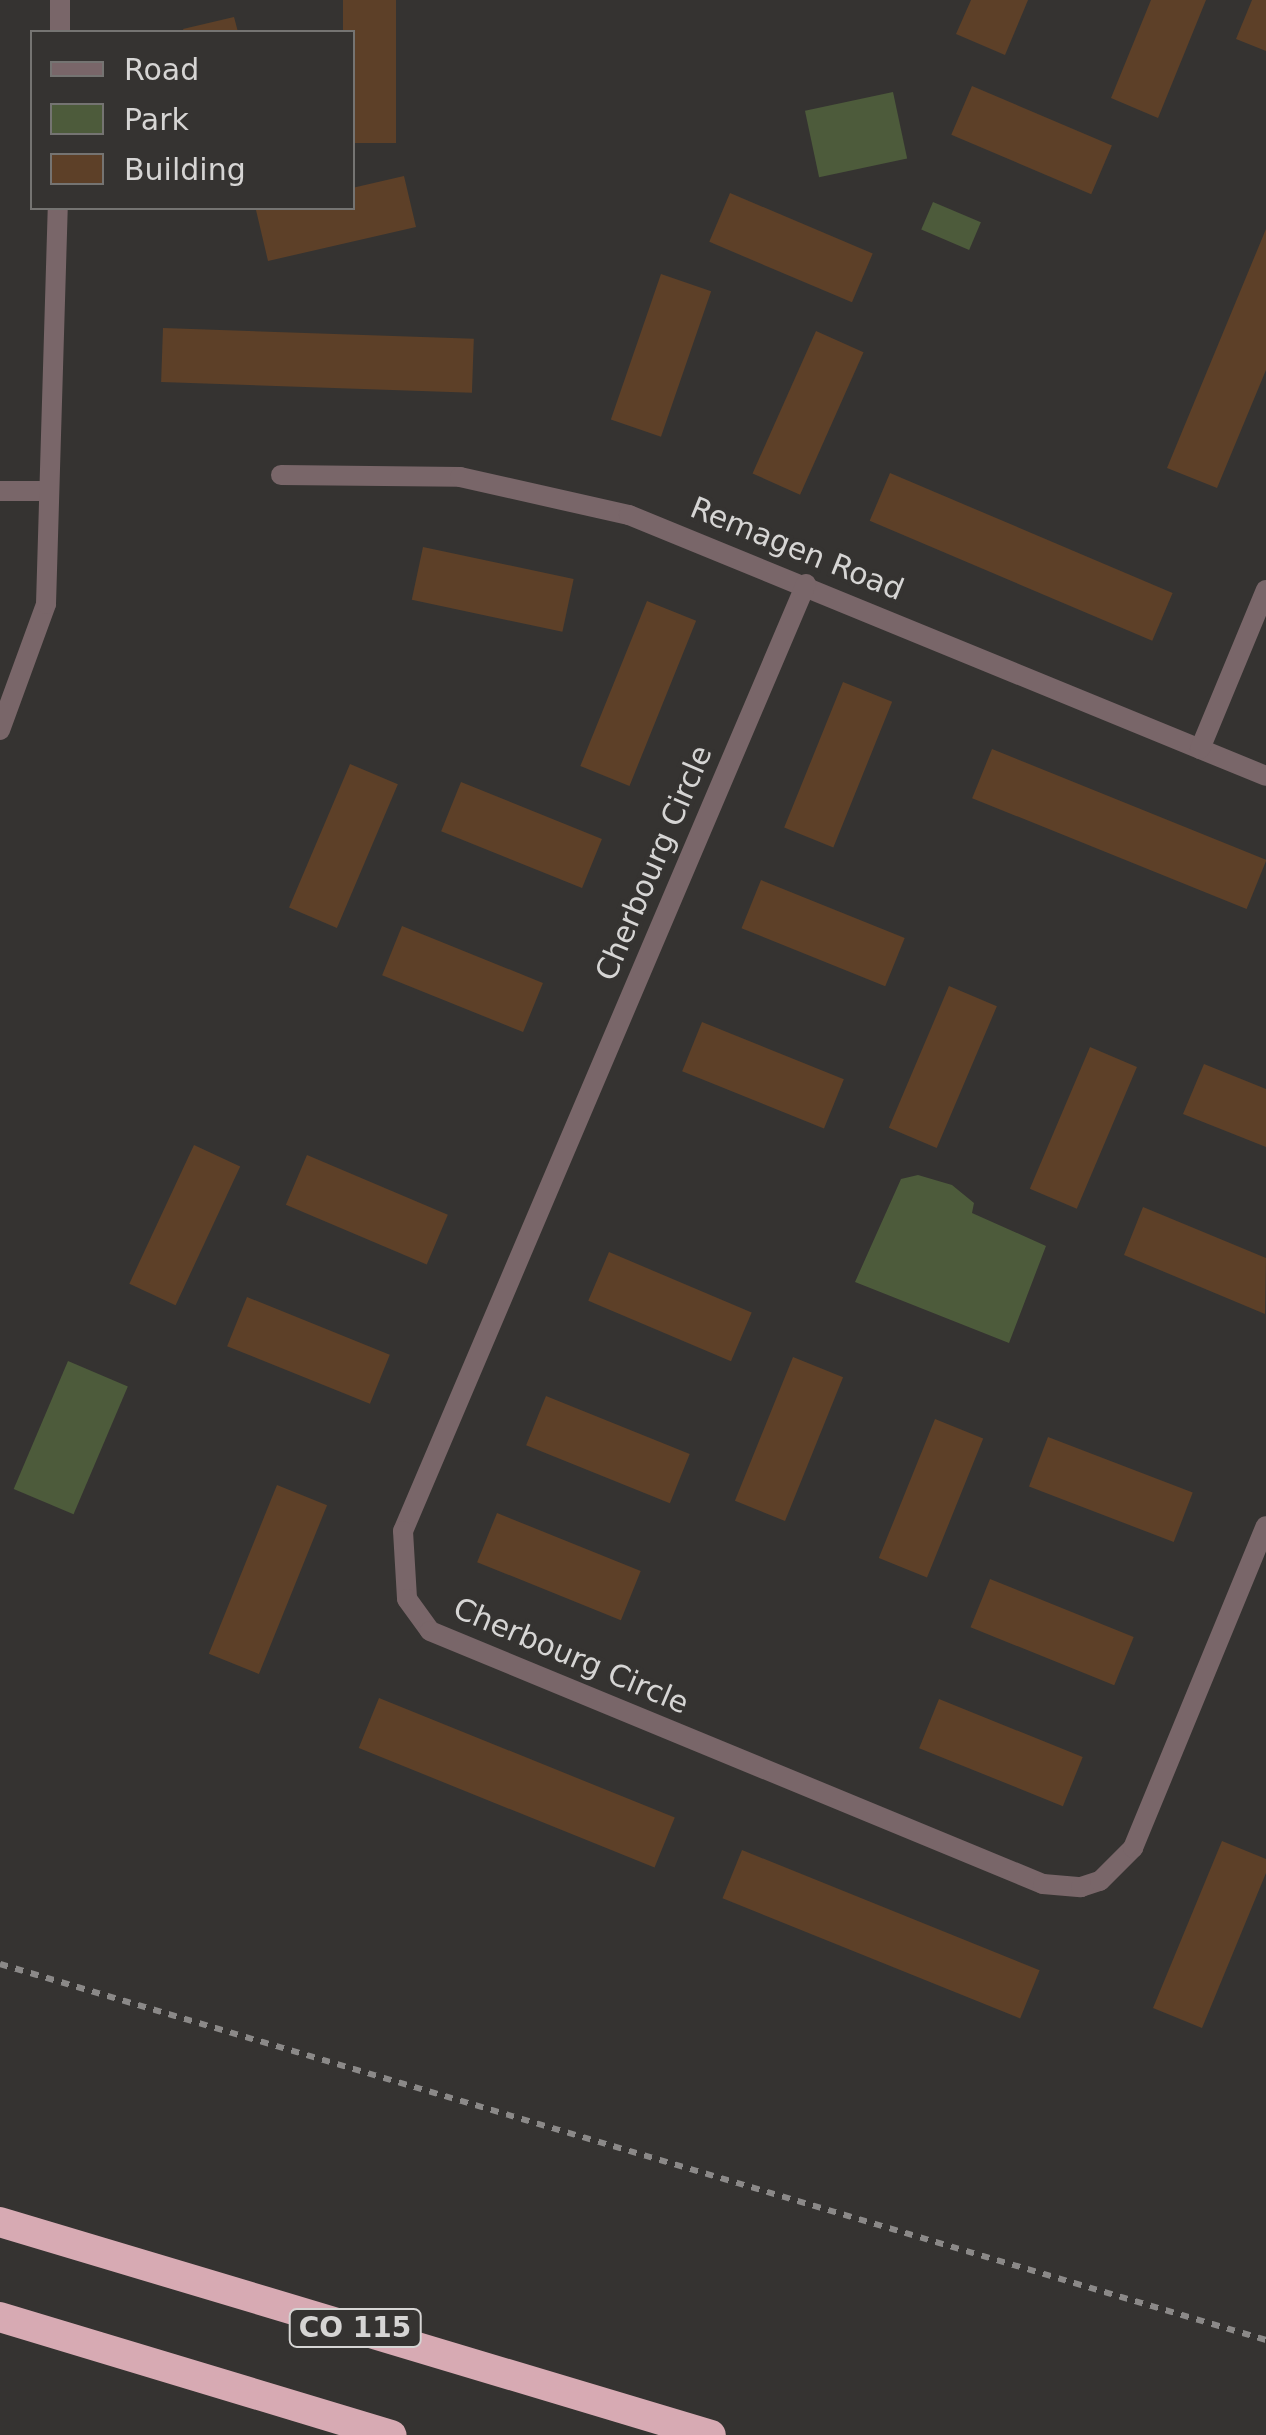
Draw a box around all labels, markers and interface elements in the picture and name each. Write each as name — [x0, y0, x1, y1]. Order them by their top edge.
legend — [30, 30, 355, 210]
text: Road — [124, 52, 199, 87]
text: Park — [124, 102, 189, 137]
text: Building — [124, 152, 246, 187]
street label: Remagen Road — [685, 490, 909, 608]
street label: Cherbourg Circle — [588, 740, 720, 986]
street label: Cherbourg Circle — [448, 1590, 694, 1722]
road number: CO 115 — [288, 2305, 422, 2351]

